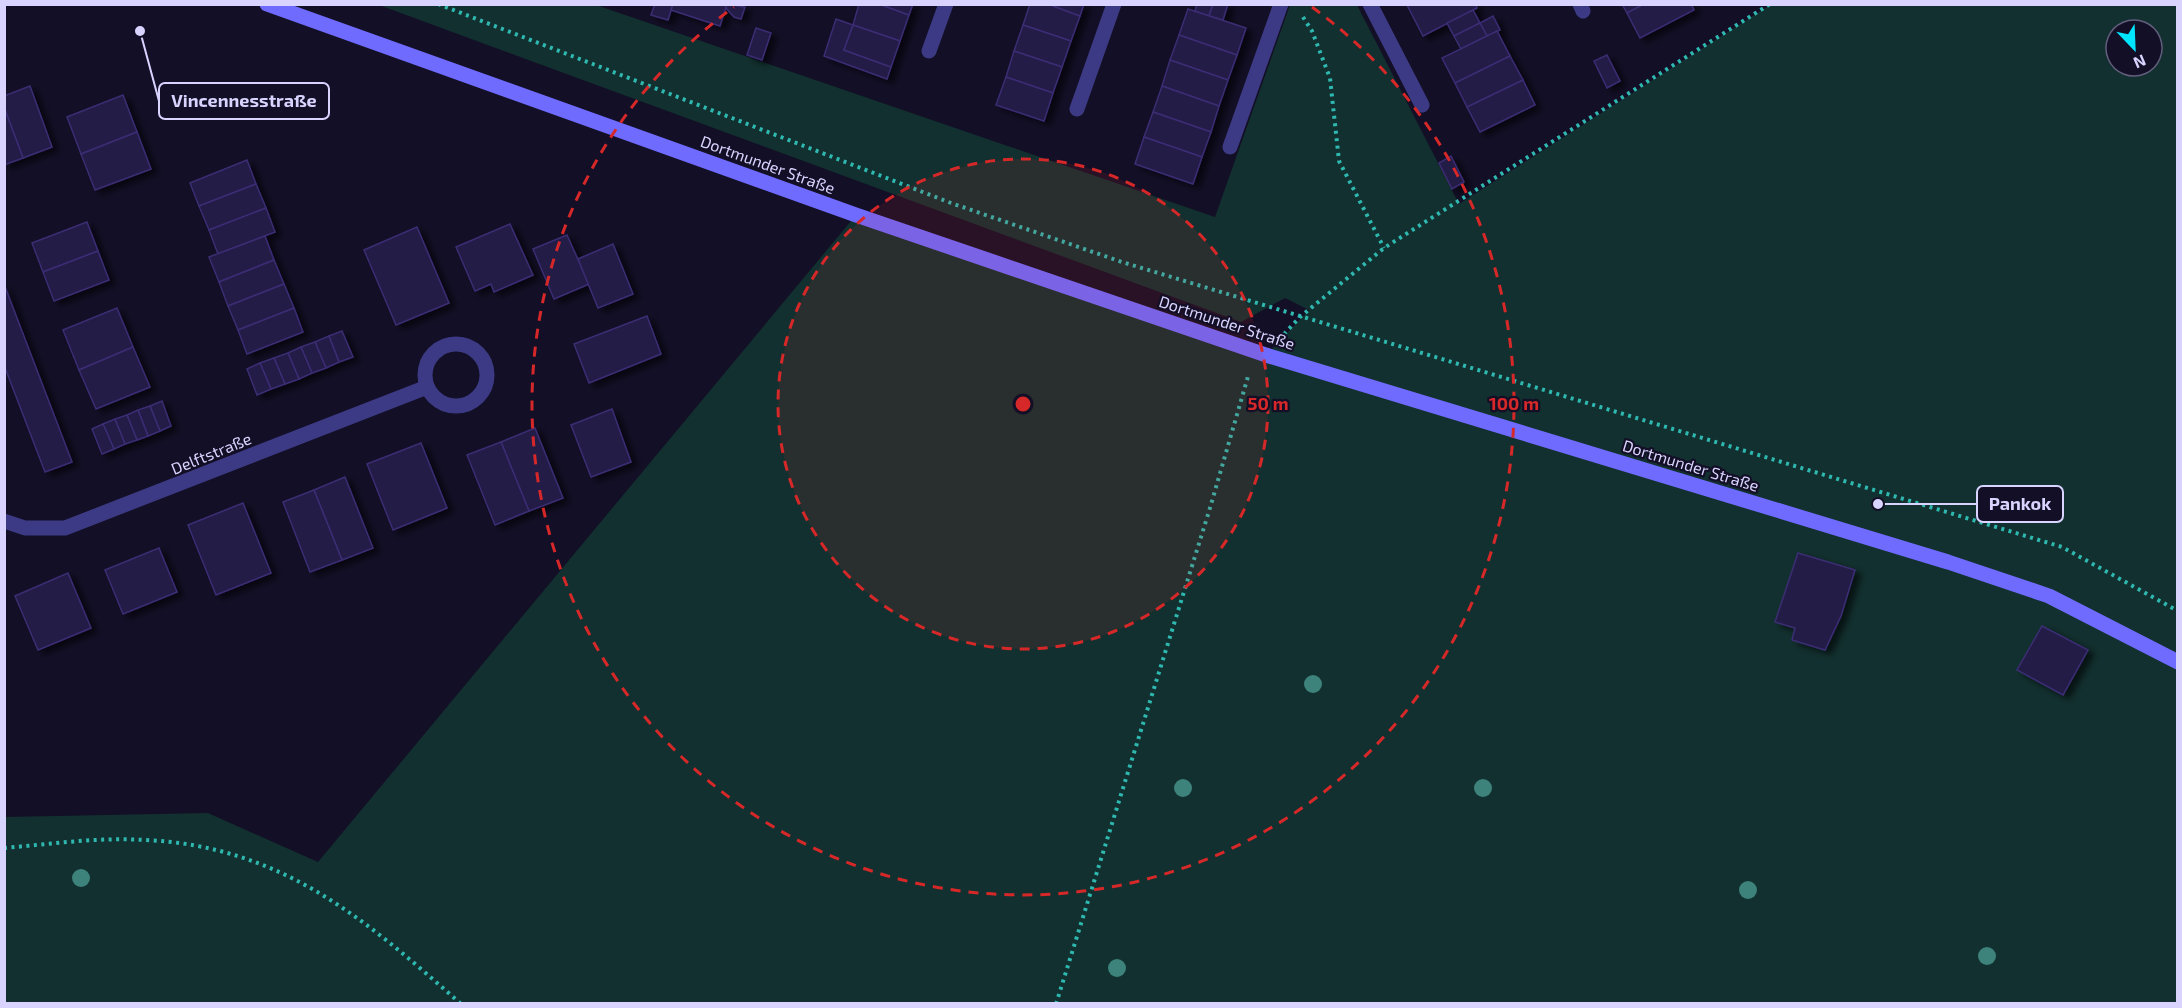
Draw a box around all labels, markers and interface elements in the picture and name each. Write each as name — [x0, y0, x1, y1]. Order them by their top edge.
north arrow — [2104, 18, 2164, 78]
text: N — [2131, 51, 2149, 73]
callout: Vincennesstraße — [159, 83, 329, 119]
text: Vincennesstraße — [171, 89, 317, 111]
street label: Dortmunder Straße — [698, 131, 838, 197]
street label: Dortmunder Straße — [1157, 291, 1297, 353]
text: 50 m — [1247, 392, 1289, 414]
text: 100 m — [1489, 392, 1539, 414]
centre of rings — [1013, 394, 1033, 414]
street label: Delftstraße — [168, 428, 254, 478]
street label: Dortmunder Straße — [1620, 435, 1762, 495]
callout: Pankok — [1977, 486, 2063, 522]
text: Pankok — [1989, 492, 2051, 514]

